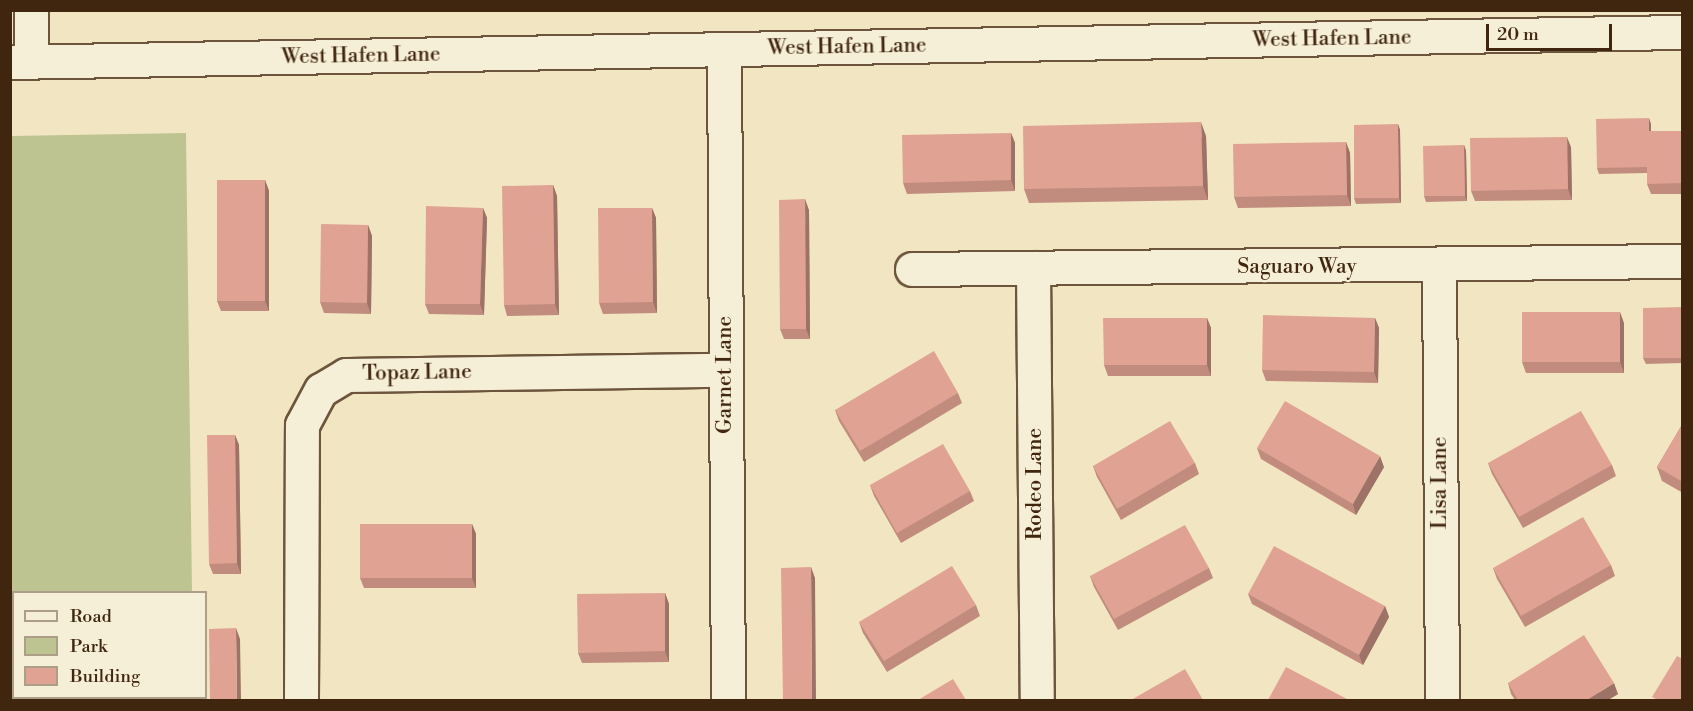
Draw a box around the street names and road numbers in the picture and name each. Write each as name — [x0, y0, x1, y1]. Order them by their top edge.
street label: West Hafen Lane — [1252, 25, 1412, 53]
street label: West Hafen Lane — [767, 33, 927, 61]
street label: West Hafen Lane — [281, 42, 441, 70]
street label: Saguaro Way — [1237, 254, 1357, 280]
street label: Garnet Lane — [712, 316, 738, 434]
street label: Topaz Lane — [362, 359, 472, 387]
street label: Rodeo Lane — [1022, 428, 1048, 540]
street label: Lisa Lane — [1427, 437, 1453, 529]

